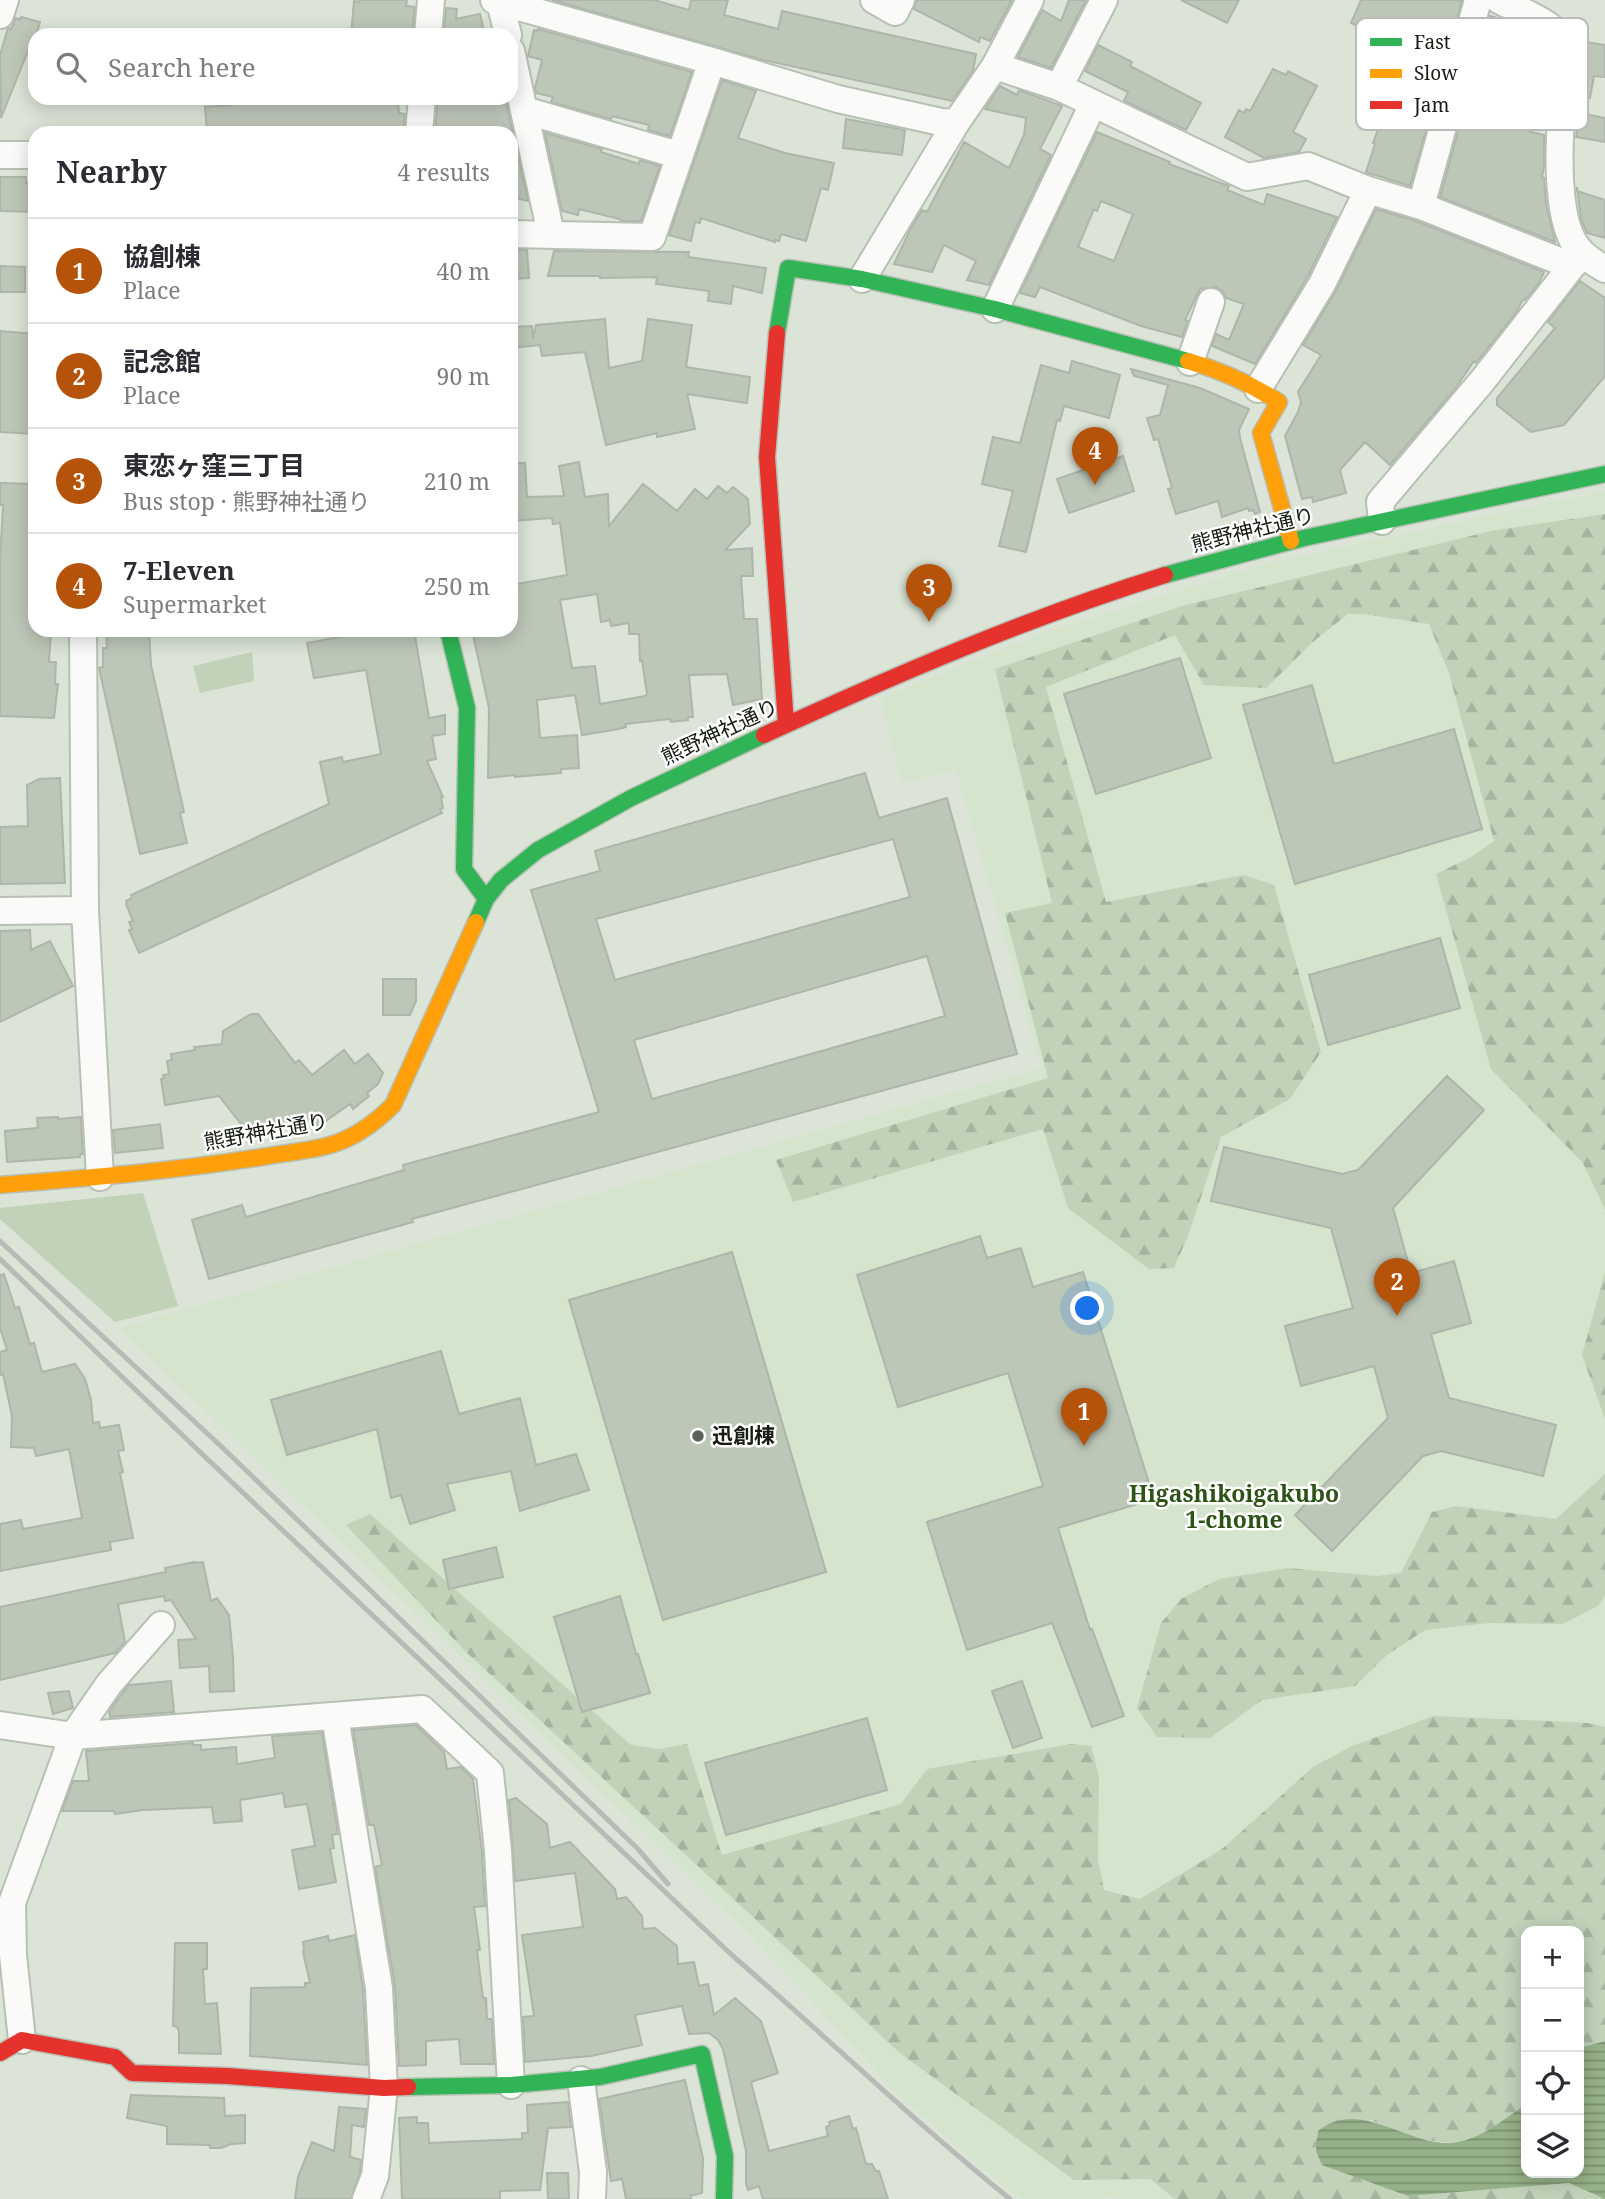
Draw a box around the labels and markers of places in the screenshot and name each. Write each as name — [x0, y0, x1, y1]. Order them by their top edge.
pin: 4 — [1072, 427, 1118, 485]
pin: 3 — [906, 564, 952, 622]
pin: 2 — [1374, 1258, 1420, 1316]
pin: 1 — [1061, 1388, 1107, 1446]
place label: 迅創棟 — [712, 1421, 775, 1449]
marker: 迅創棟 — [690, 1428, 706, 1444]

